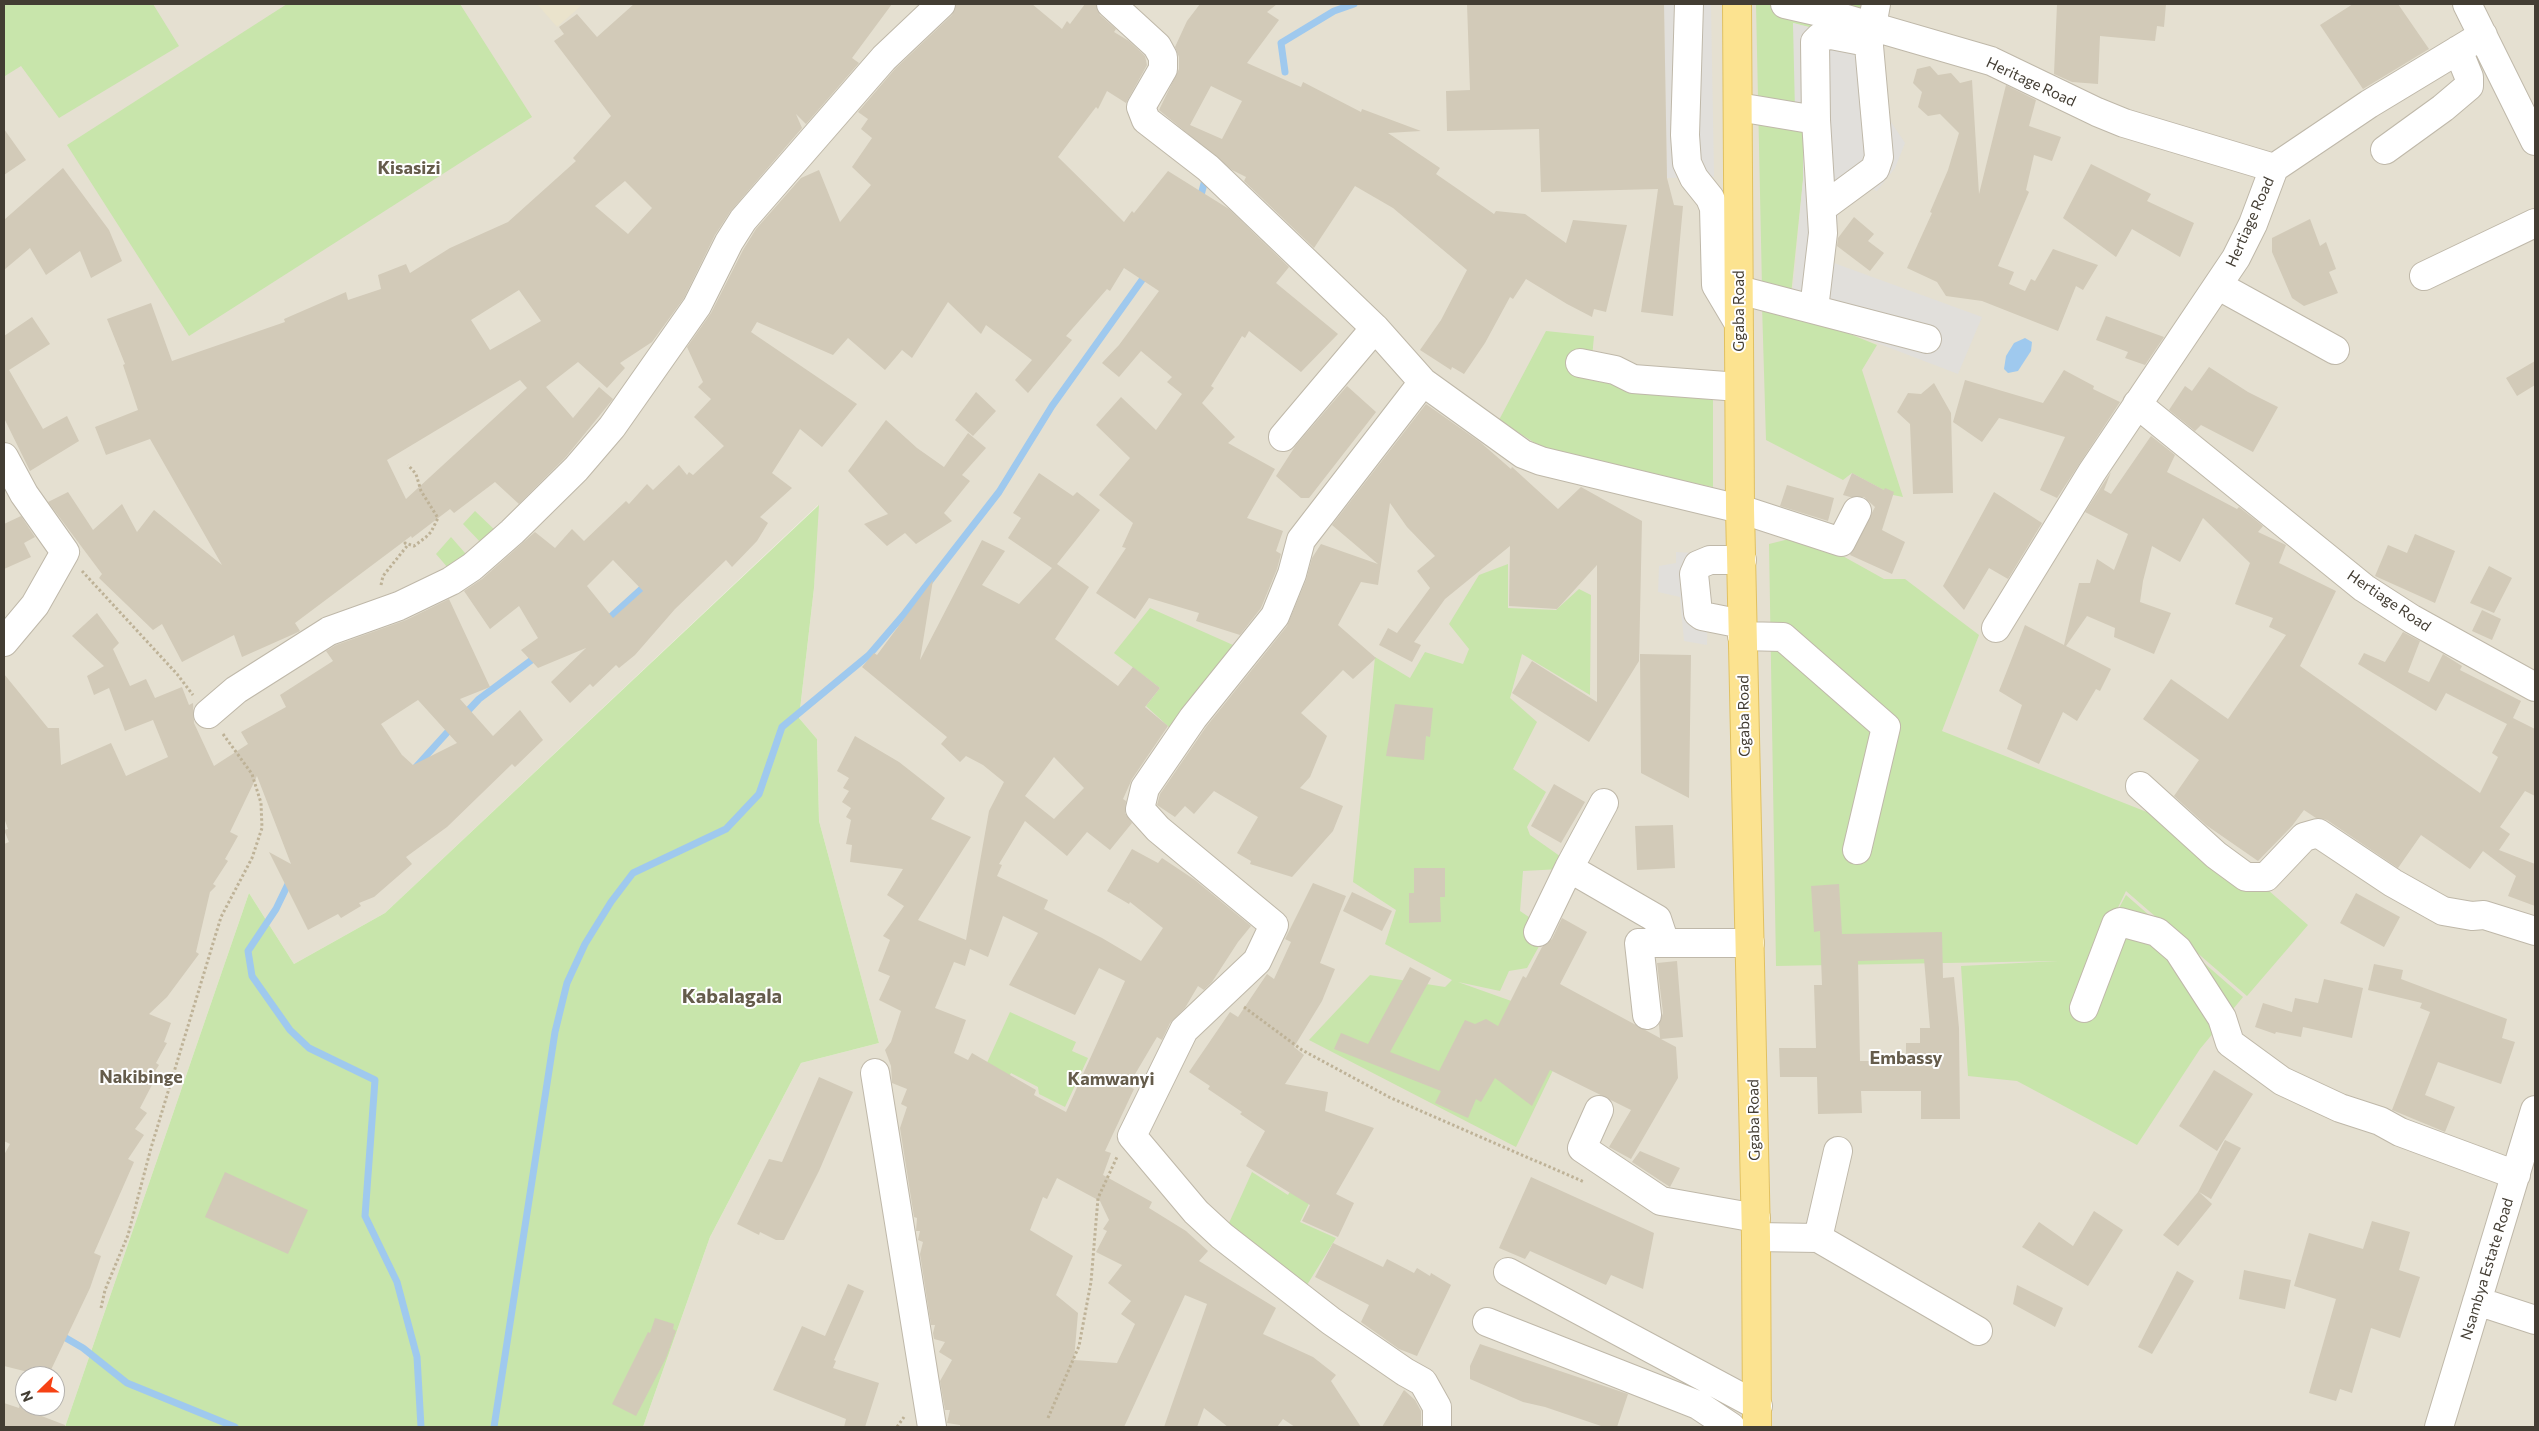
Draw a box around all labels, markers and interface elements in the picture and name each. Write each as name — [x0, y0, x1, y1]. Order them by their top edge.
street label: Heritage Road — [1983, 53, 2079, 111]
district label: Kisasizi — [377, 157, 441, 179]
street label: Hertiage Road — [2222, 174, 2278, 270]
street label: Ggaba Road — [1730, 270, 1748, 352]
street label: Hertiage Road — [2344, 566, 2434, 636]
street label: Ggaba Road — [1734, 675, 1754, 757]
district label: Kabalagala — [682, 984, 782, 1008]
district label: Embassy — [1869, 1047, 1943, 1069]
district label: Nakibinge — [99, 1066, 183, 1088]
district label: Kamwanyi — [1068, 1068, 1154, 1090]
street label: Ggaba Road — [1744, 1079, 1764, 1161]
street label: Nsambya Estate Road — [2457, 1196, 2517, 1342]
north arrow — [15, 1366, 65, 1416]
text: N — [17, 1388, 36, 1404]

